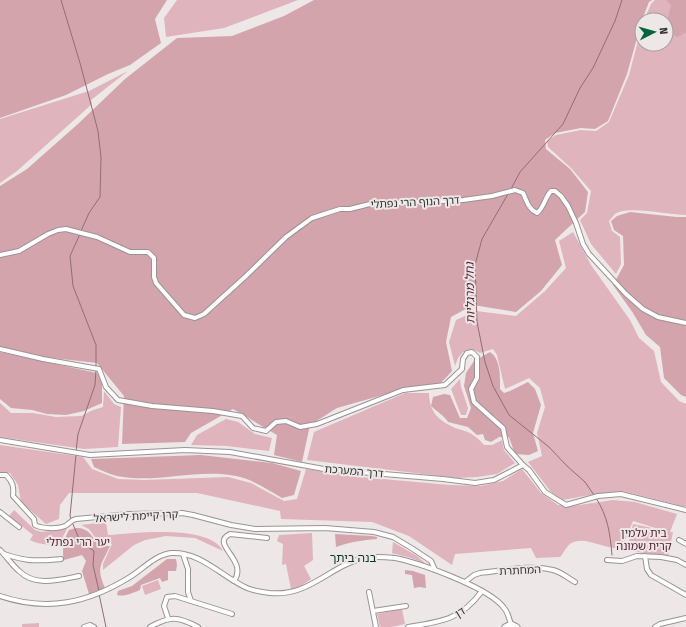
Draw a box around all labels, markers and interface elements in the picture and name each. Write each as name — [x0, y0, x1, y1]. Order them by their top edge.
north arrow — [634, 12, 674, 52]
text: N — [657, 27, 670, 35]
street label: דרך הנוף הרי נפתלי — [370, 194, 460, 211]
water label: נחל מרגליות — [462, 261, 478, 324]
street label: דרך המערכת — [324, 462, 384, 481]
street label: קרן קיימת לישראל — [93, 508, 179, 525]
park label: בית עלמין קרית שמונה — [616, 527, 672, 553]
park label: יער הרי נפתלי — [46, 536, 110, 549]
district label: בנה ביתך — [330, 551, 376, 565]
street label: המחתרת — [499, 563, 541, 578]
street label: דן — [453, 604, 468, 620]

